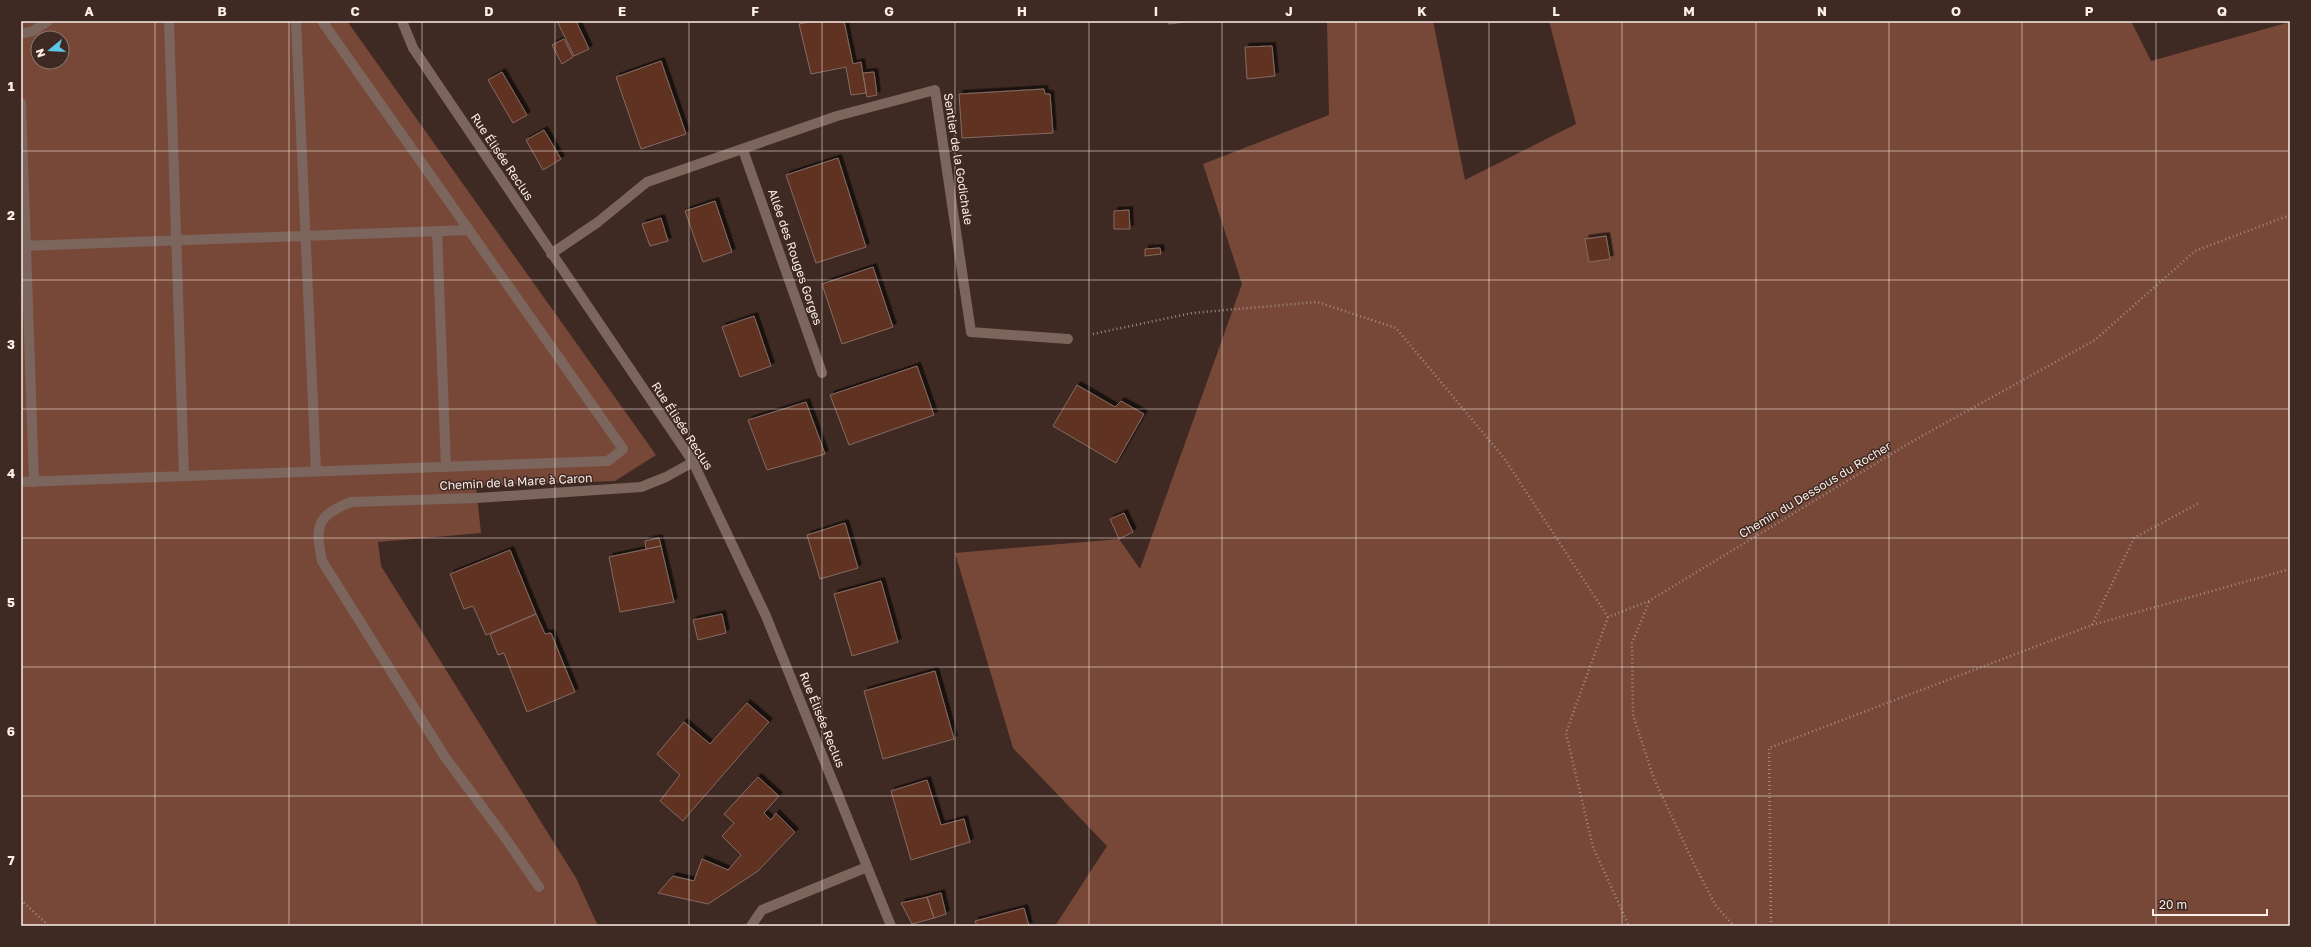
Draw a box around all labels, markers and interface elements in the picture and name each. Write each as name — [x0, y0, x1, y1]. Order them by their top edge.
text: A — [84, 3, 94, 19]
text: B — [217, 3, 227, 19]
text: C — [350, 3, 360, 19]
text: D — [484, 3, 494, 19]
text: E — [618, 3, 626, 19]
text: F — [751, 3, 759, 19]
text: G — [884, 3, 894, 19]
text: H — [1017, 3, 1027, 19]
text: I — [1154, 3, 1158, 19]
text: J — [1285, 3, 1293, 19]
text: K — [1417, 3, 1427, 19]
text: L — [1552, 3, 1560, 19]
text: M — [1683, 3, 1695, 19]
text: N — [1817, 3, 1827, 19]
text: O — [1951, 3, 1961, 19]
text: P — [2085, 3, 2094, 19]
text: Q — [2217, 3, 2227, 19]
north arrow — [30, 30, 70, 70]
text: N — [33, 47, 47, 59]
text: 1 — [8, 78, 15, 94]
street label: Sentier de la Godichale — [941, 92, 976, 226]
street label: Rue Élisée Reclus — [468, 110, 537, 203]
street label: Allée des Rouges Gorges — [765, 187, 826, 327]
text: 2 — [7, 207, 15, 223]
text: 3 — [7, 336, 15, 352]
street label: Rue Élisée Reclus — [648, 379, 716, 472]
street label: Chemin du Dessous du Rocher — [1736, 438, 1894, 541]
text: 4 — [7, 465, 15, 481]
street label: Chemin de la Mare à Caron — [439, 470, 593, 493]
text: 5 — [7, 594, 15, 610]
street label: Rue Élisée Reclus — [796, 670, 848, 770]
text: 6 — [7, 723, 15, 739]
text: 7 — [7, 852, 15, 868]
scale bar — [2153, 891, 2267, 917]
text: 20 m — [2159, 897, 2187, 912]

